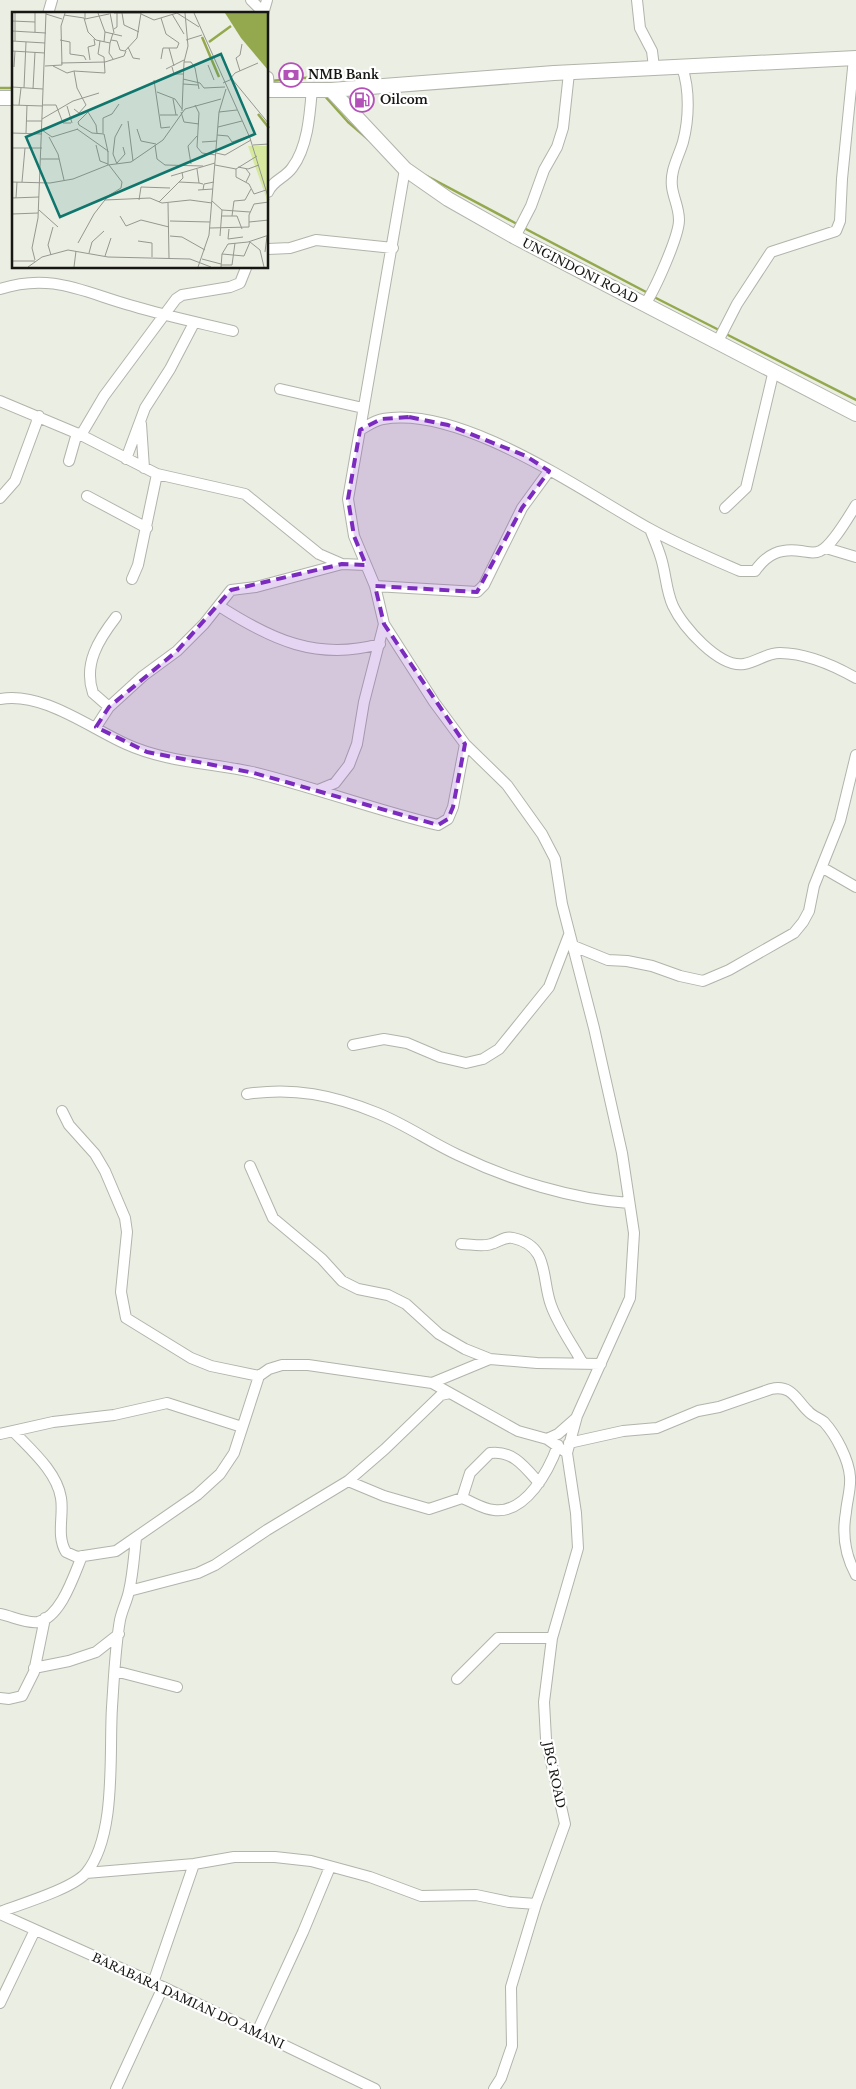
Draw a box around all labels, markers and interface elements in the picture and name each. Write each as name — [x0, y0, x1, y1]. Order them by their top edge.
inset map — [12, 12, 269, 269]
bank icon: NMB Bank — [278, 62, 304, 88]
place label: NMB Bank — [308, 67, 380, 82]
fuel station icon: Oilcom — [349, 87, 375, 113]
place label: Oilcom — [380, 92, 429, 107]
street label: UNGINDONI ROAD — [520, 235, 641, 306]
street label: JBG ROAD — [540, 1738, 569, 1810]
street label: BARABARA DAMIAN DO AMANI — [90, 1949, 287, 2052]

